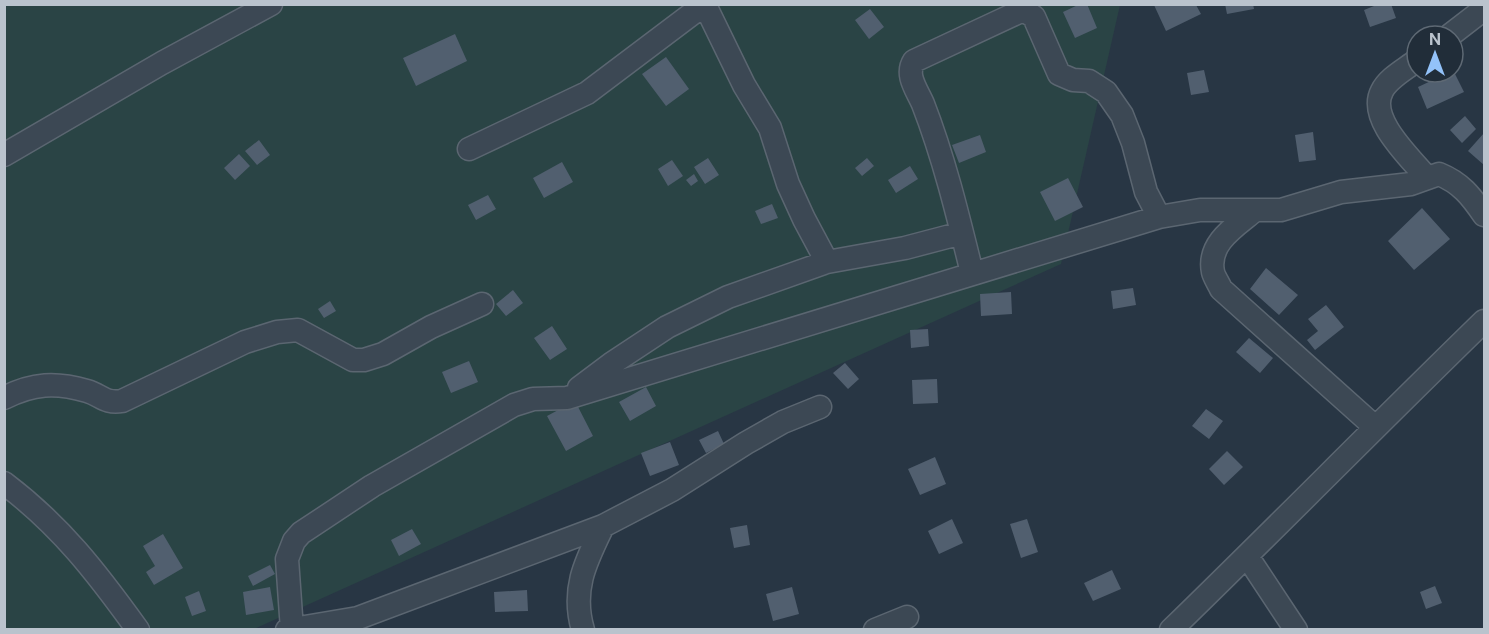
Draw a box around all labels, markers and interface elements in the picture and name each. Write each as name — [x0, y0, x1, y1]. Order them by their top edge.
north arrow — [1405, 24, 1465, 84]
text: N — [1429, 30, 1441, 49]

